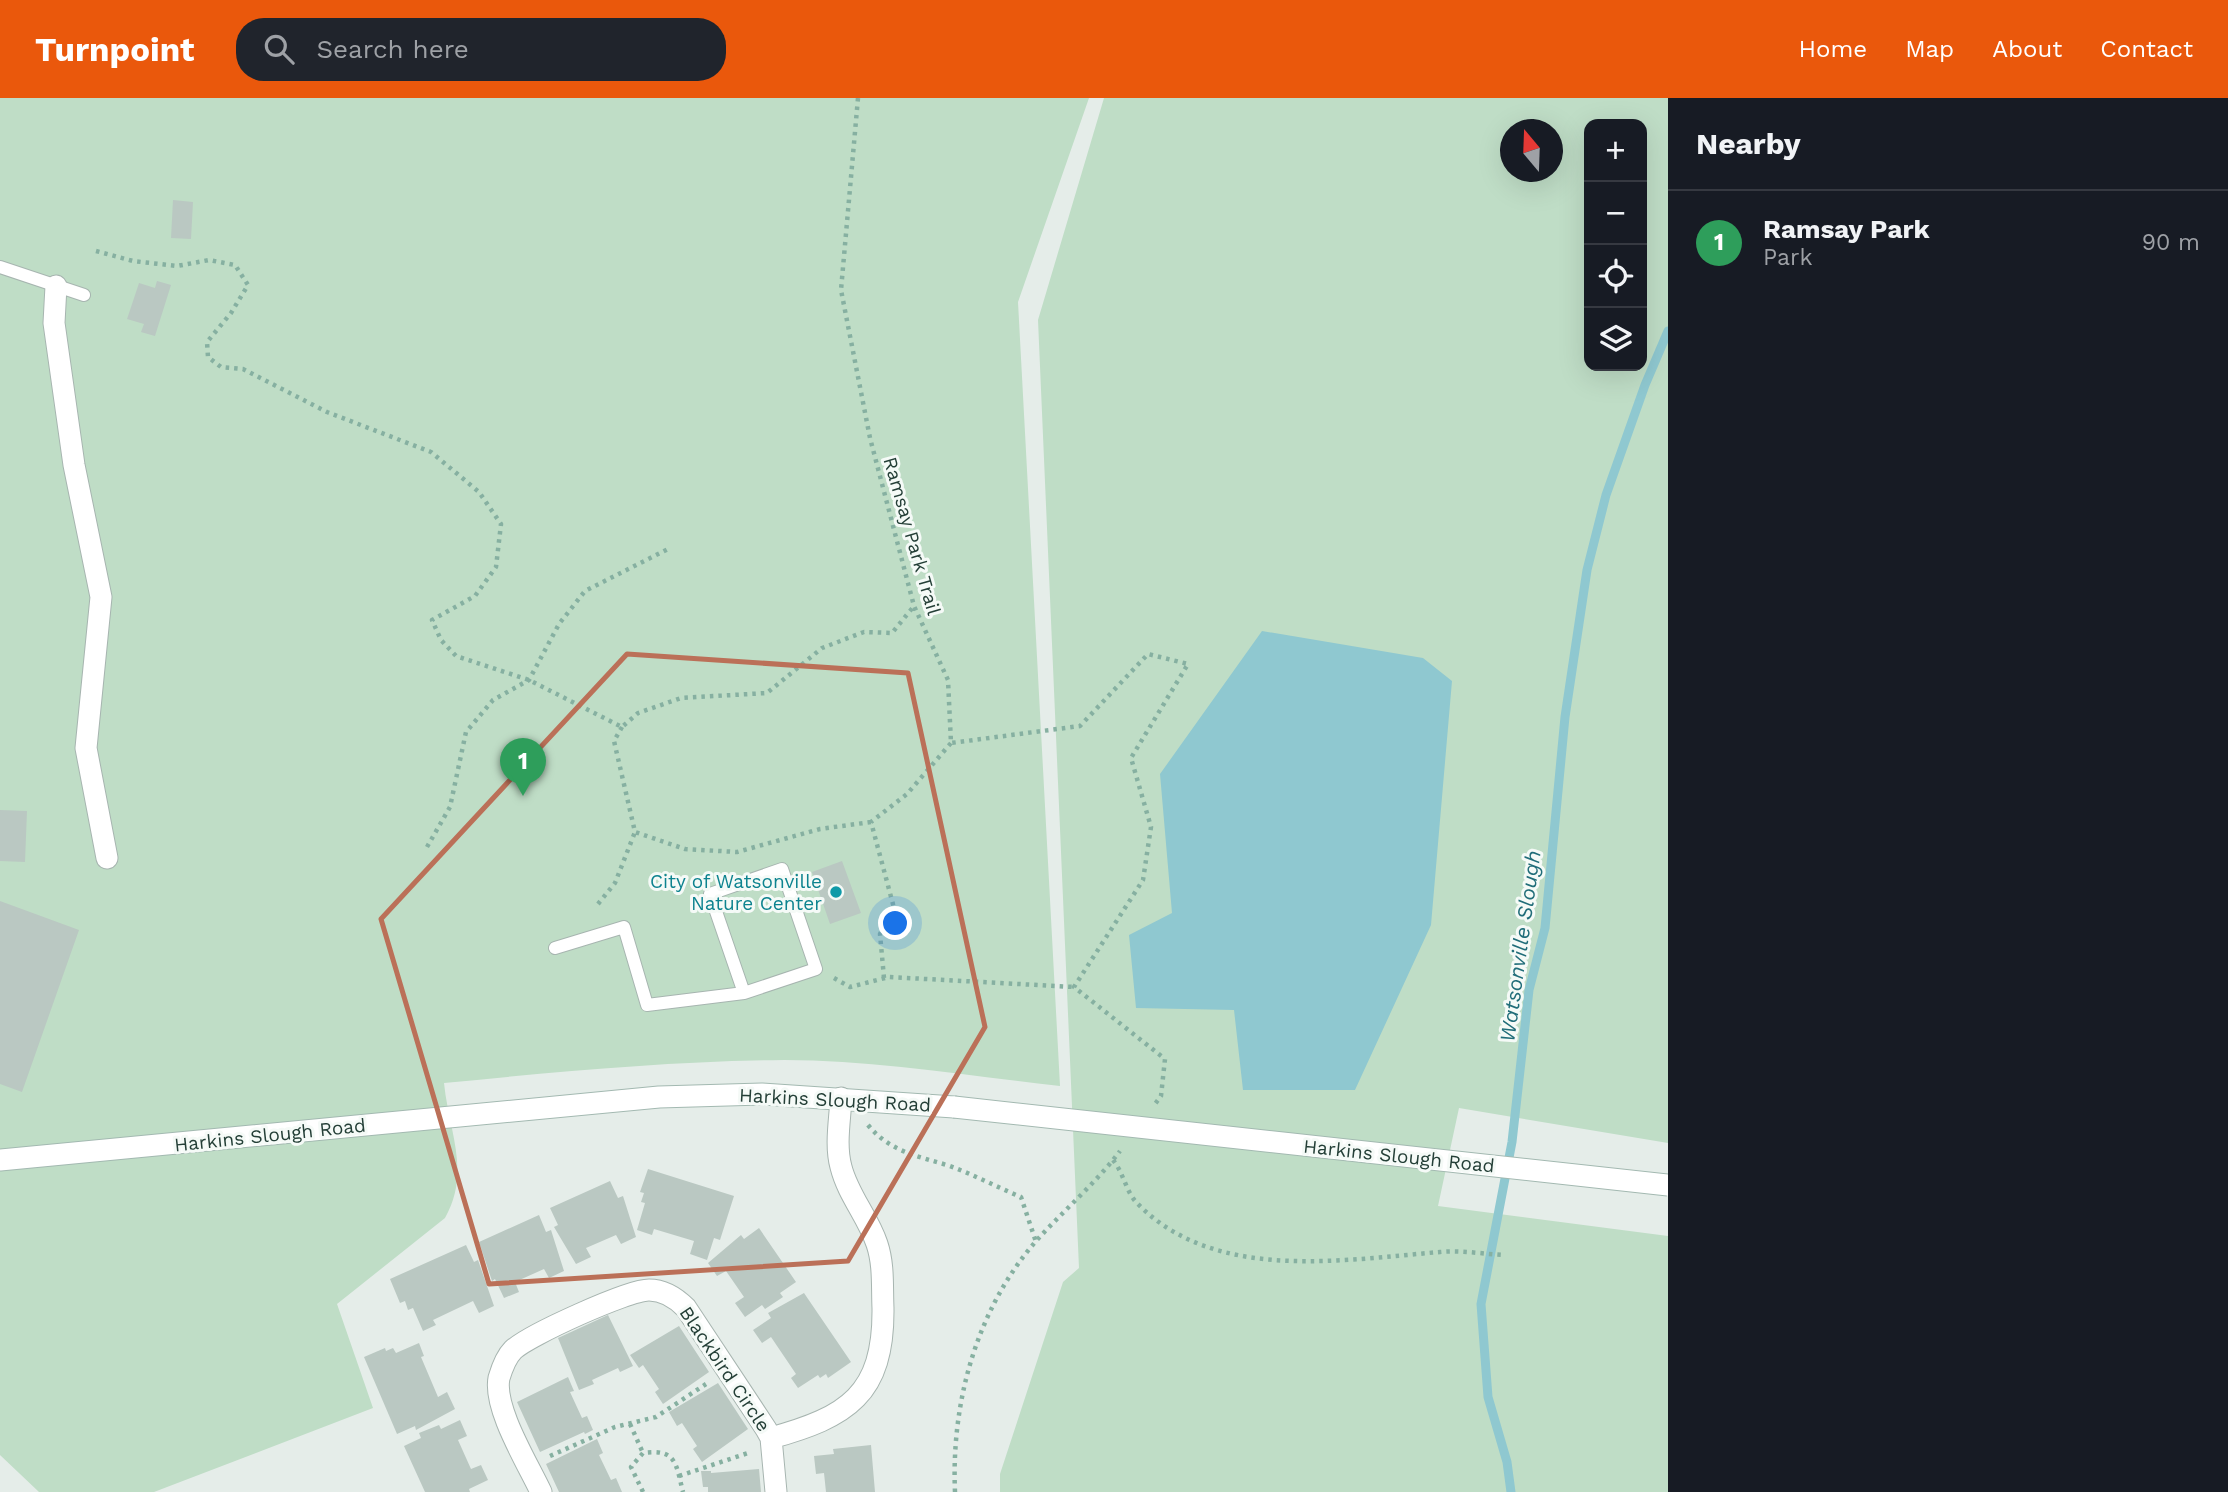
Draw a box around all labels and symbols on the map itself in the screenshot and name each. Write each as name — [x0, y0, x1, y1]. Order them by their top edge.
north arrow — [1500, 119, 1563, 182]
street label: Ramsay Park Trail — [878, 454, 946, 618]
pin: 1 — [500, 738, 546, 796]
water label: Watsonville Slough — [1494, 849, 1546, 1043]
place label: City of Watsonville Nature Center — [650, 870, 822, 915]
marker: City of Watsonville Nature Center — [828, 884, 844, 900]
your location — [878, 906, 912, 940]
street label: Harkins Slough Road — [738, 1083, 932, 1117]
street label: Harkins Slough Road — [173, 1114, 367, 1156]
street label: Harkins Slough Road — [1302, 1135, 1496, 1177]
street label: Blackbird Circle — [675, 1302, 775, 1436]

